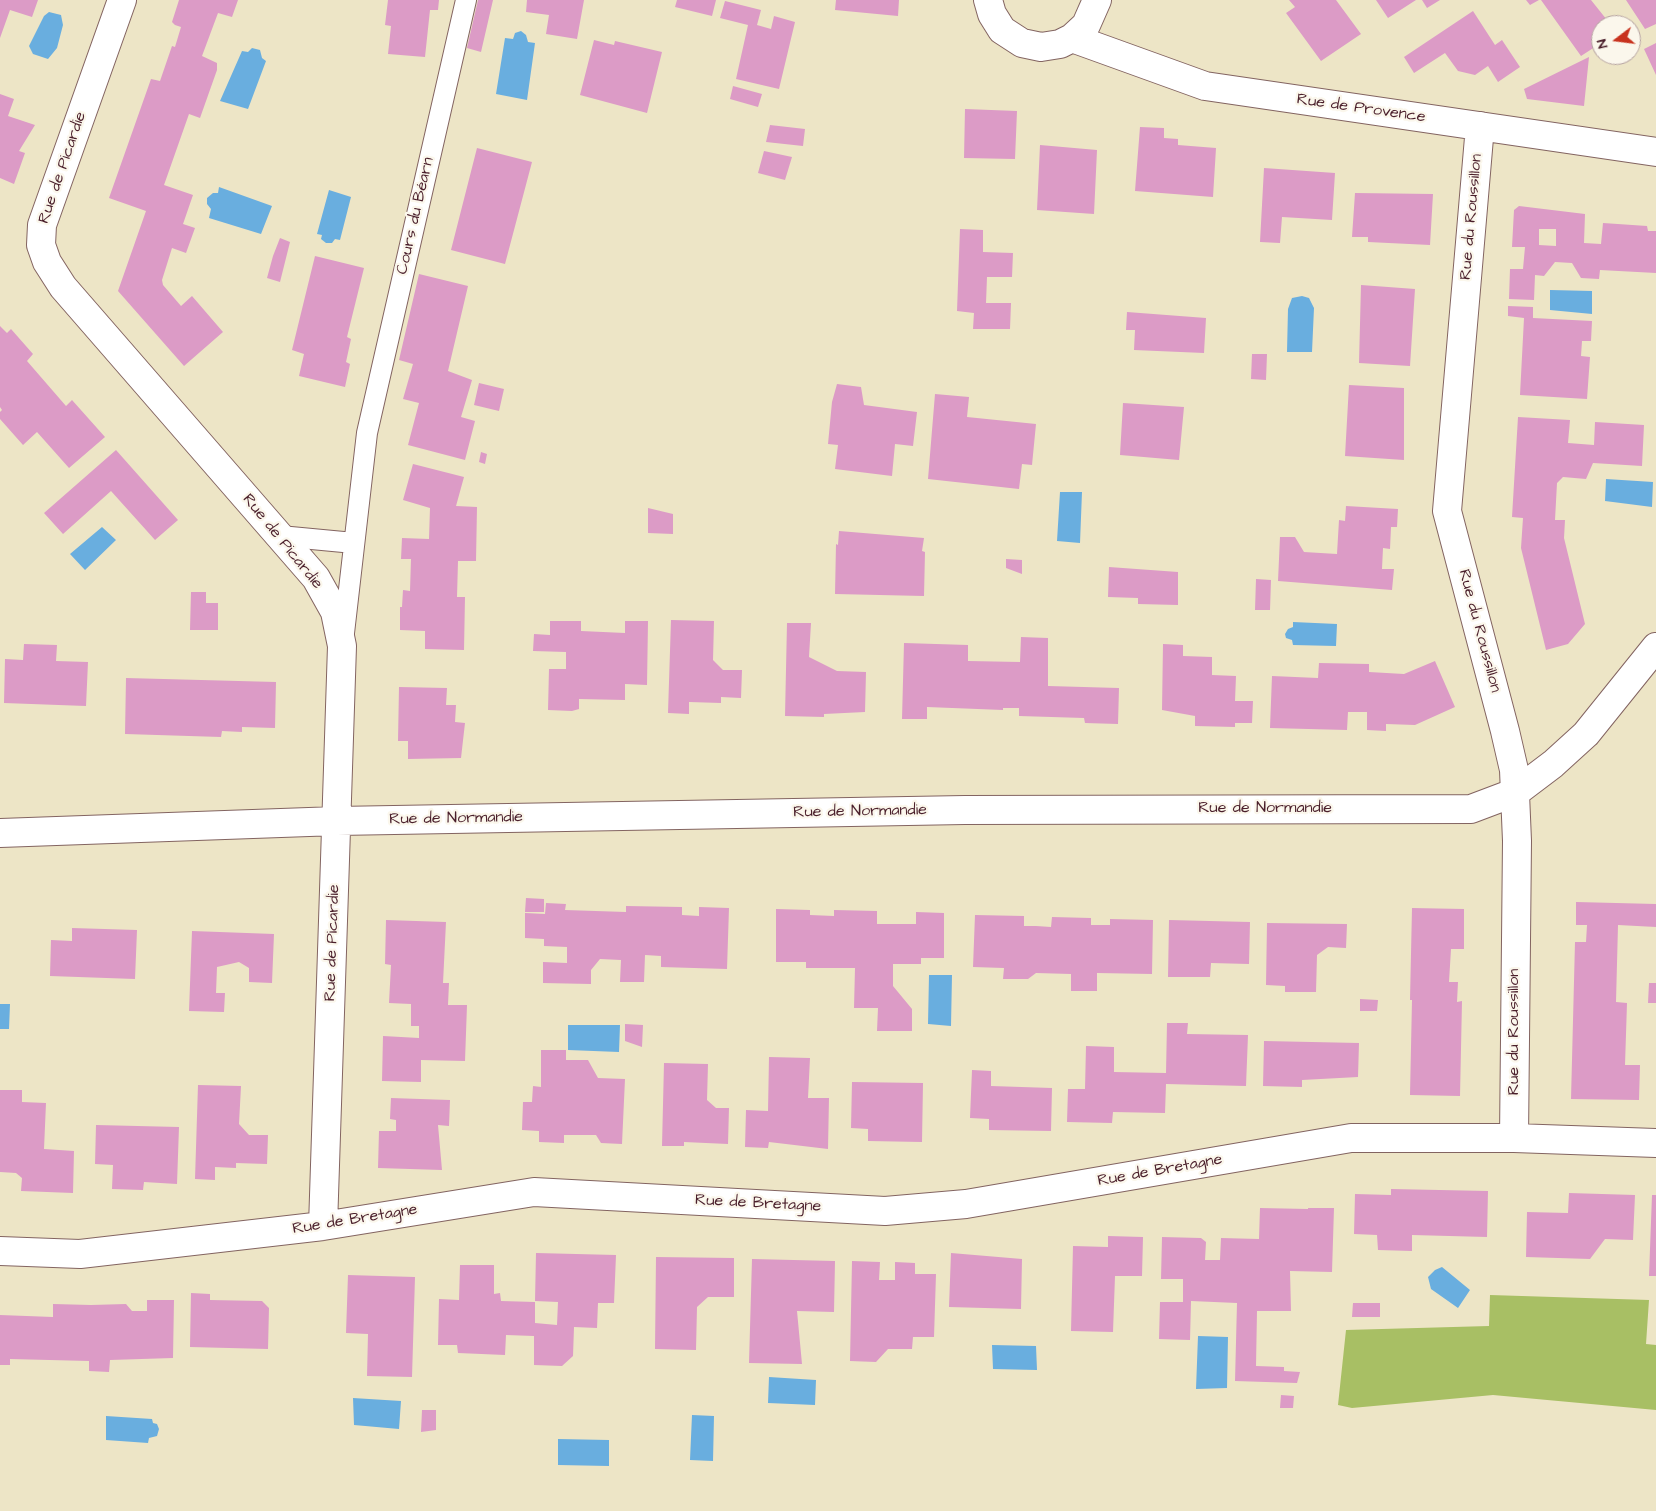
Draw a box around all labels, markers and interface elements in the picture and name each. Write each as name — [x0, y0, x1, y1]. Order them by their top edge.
north arrow — [1591, 15, 1641, 65]
text: N — [1592, 37, 1613, 50]
street label: Rue de Provence — [1295, 90, 1427, 128]
street label: Rue de Picardie — [35, 110, 91, 226]
street label: Rue du Roussillon — [1457, 153, 1487, 281]
street label: Cours du Béarn — [393, 156, 439, 276]
street label: Rue de Picardie — [238, 491, 326, 593]
street label: Rue du Roussillon — [1453, 567, 1505, 695]
street label: Rue de Normandie — [1198, 799, 1332, 819]
street label: Rue de Normandie — [793, 801, 927, 823]
street label: Rue de Normandie — [389, 808, 523, 830]
street label: Rue de Picardie — [321, 884, 345, 1002]
street label: Rue du Roussillon — [1505, 969, 1525, 1095]
street label: Rue de Bretagne — [1096, 1151, 1224, 1191]
street label: Rue de Bretagne — [694, 1191, 822, 1217]
street label: Rue de Bretagne — [291, 1201, 419, 1239]

